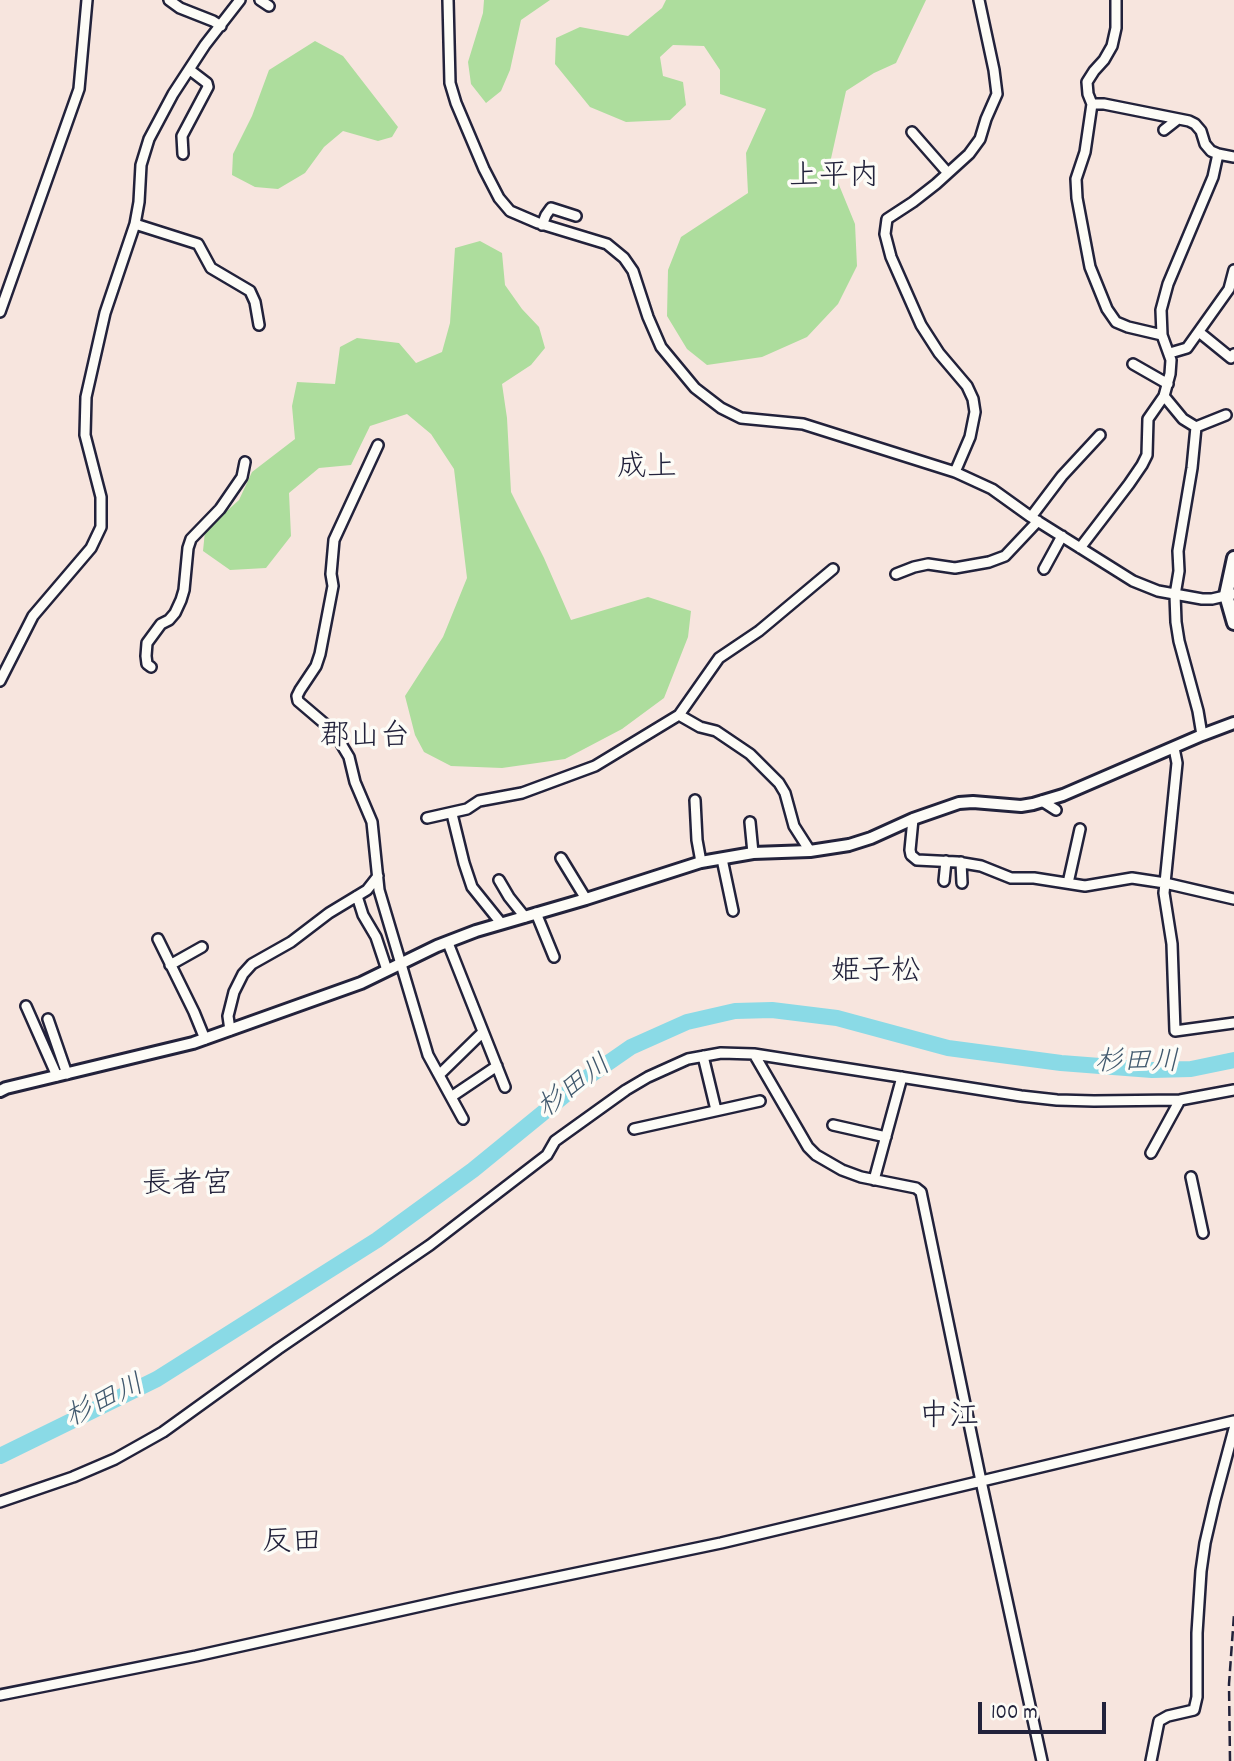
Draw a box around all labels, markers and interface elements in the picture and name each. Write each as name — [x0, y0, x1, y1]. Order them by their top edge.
district label: 上平内 — [789, 162, 879, 198]
district label: 成上 — [617, 453, 677, 489]
district label: 郡山台 — [320, 722, 410, 758]
district label: 姫子松 — [831, 957, 921, 993]
water label: 杉田川 — [1095, 1048, 1179, 1082]
water label: 杉田川 — [532, 1050, 620, 1128]
district label: 長者宮 — [142, 1170, 232, 1206]
water label: 杉田川 — [61, 1370, 151, 1438]
district label: 中江 — [919, 1402, 979, 1438]
district label: 反田 — [262, 1528, 322, 1564]
scale bar — [982, 1688, 1110, 1732]
text: 100 m — [991, 1699, 1038, 1729]

